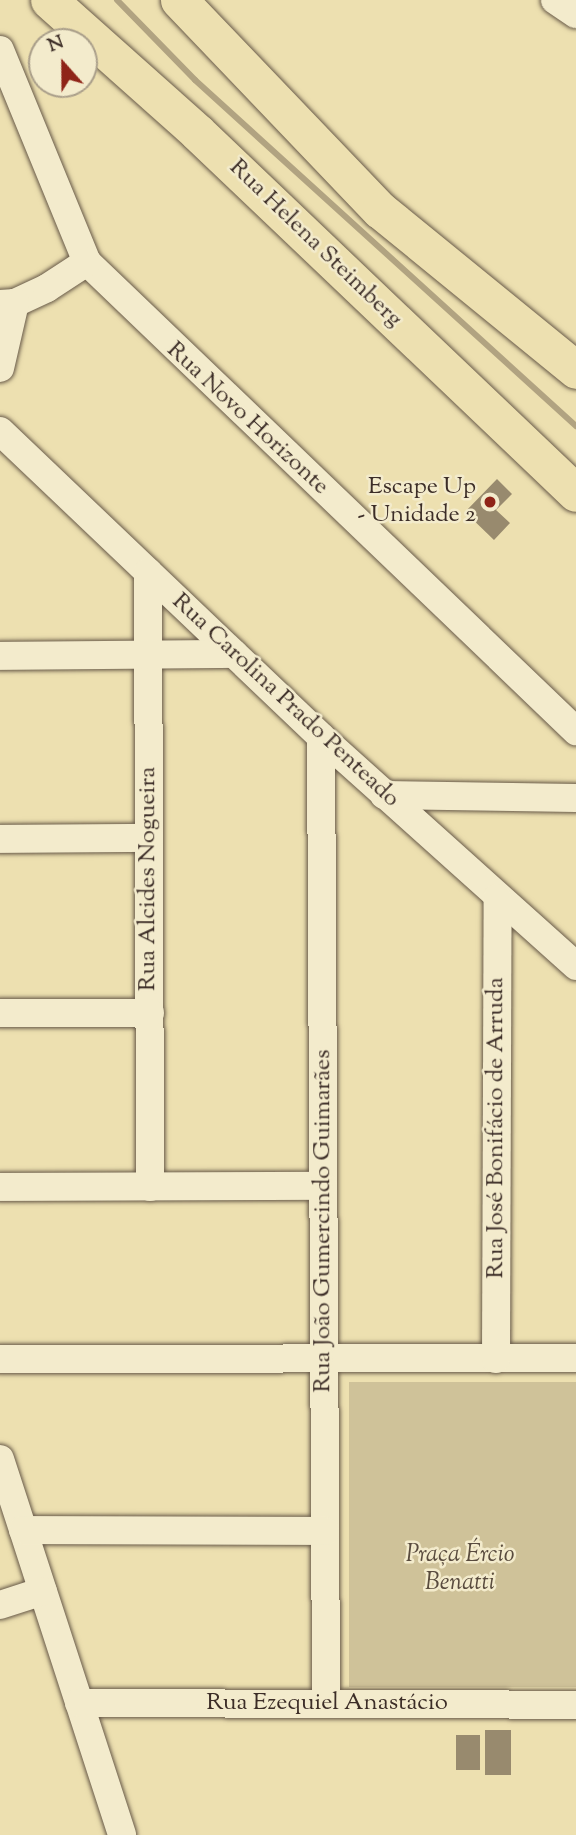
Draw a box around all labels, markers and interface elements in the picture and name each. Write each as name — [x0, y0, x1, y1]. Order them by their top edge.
north arrow — [28, 28, 98, 98]
text: N — [44, 29, 68, 60]
street label: Rua Helena Steimberg — [222, 154, 408, 334]
street label: Rua Novo Horizonte — [160, 336, 334, 502]
place label: Escape Up - Unidade 2 — [357, 474, 476, 530]
marker: Escape Up - Unidade 2 — [482, 494, 498, 510]
street label: Rua Carolina Prado Penteado — [165, 588, 405, 814]
street label: Rua Alcides Nogueira — [135, 767, 163, 991]
street label: Rua José Bonifácio de Arruda — [483, 977, 511, 1279]
street label: Rua João Gumercindo Guimarães — [310, 1049, 338, 1393]
park label: Praça Ércio Benatti — [406, 1542, 514, 1598]
street label: Rua Ezequiel Anastácio — [206, 1690, 448, 1718]

